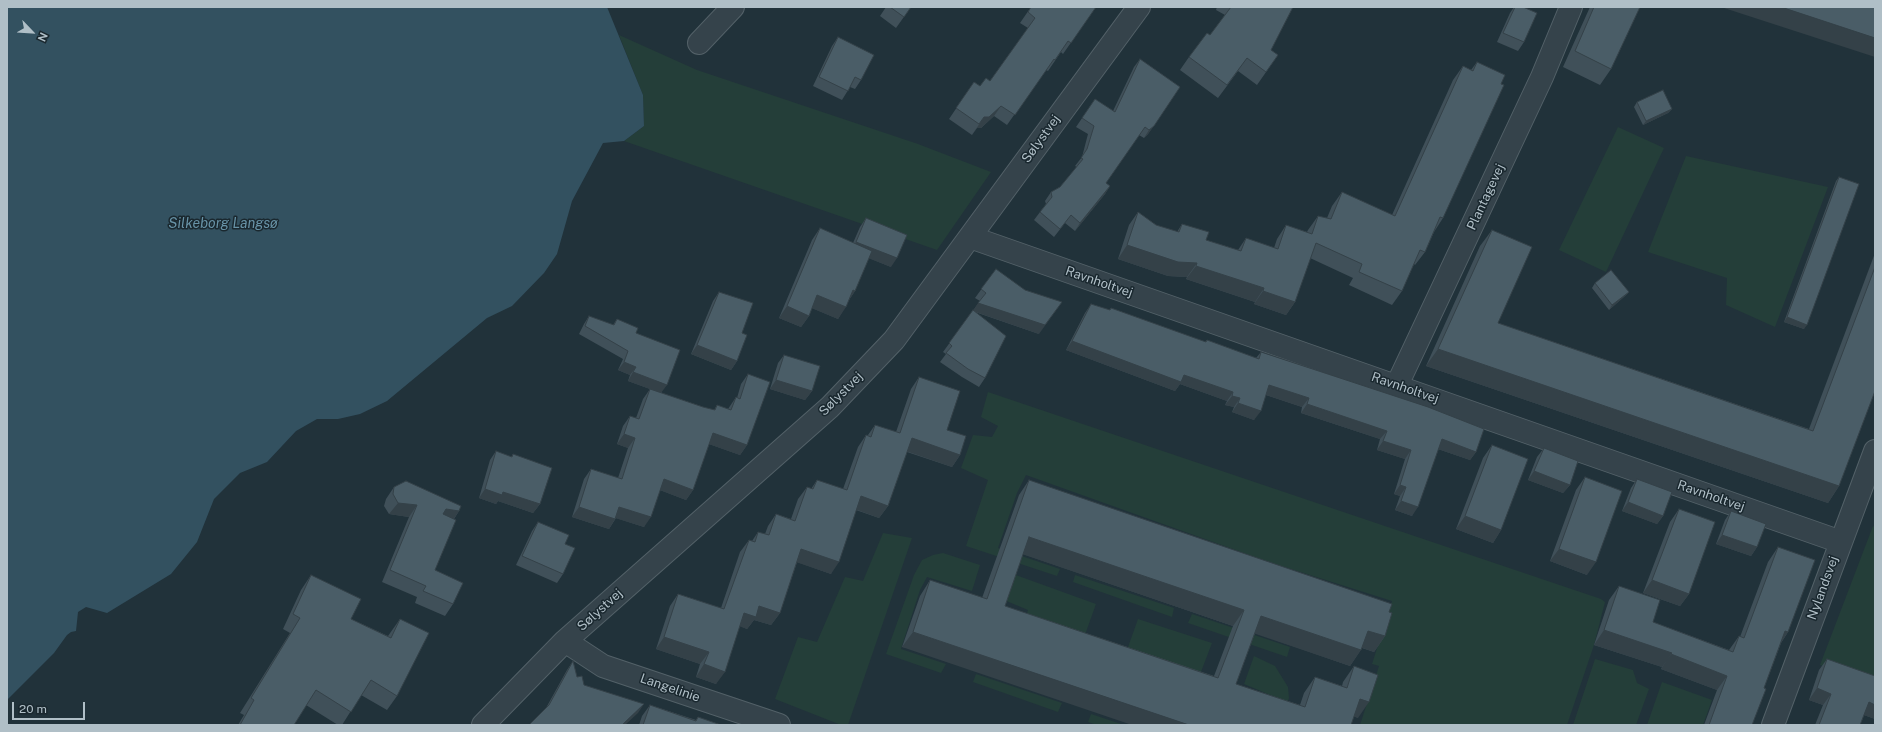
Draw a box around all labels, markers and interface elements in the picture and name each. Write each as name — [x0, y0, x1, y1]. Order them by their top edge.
north arrow — [12, 12, 52, 52]
text: N — [36, 31, 50, 44]
street label: Sølystvej — [1018, 112, 1064, 166]
street label: Plantagevej — [1464, 161, 1508, 233]
water label: Silkeborg Langsø — [168, 216, 278, 232]
street label: Ravnholtvej — [1063, 263, 1135, 301]
street label: Sølystvej — [816, 369, 866, 419]
street label: Ravnholtvej — [1369, 369, 1441, 407]
street label: Ravnholtvej — [1675, 477, 1747, 515]
street label: Nylandsvej — [1804, 554, 1842, 622]
street label: Sølystvej — [574, 586, 626, 634]
street label: Langelinie — [638, 670, 702, 706]
scale bar — [14, 694, 87, 720]
text: 20 m — [19, 702, 47, 716]

